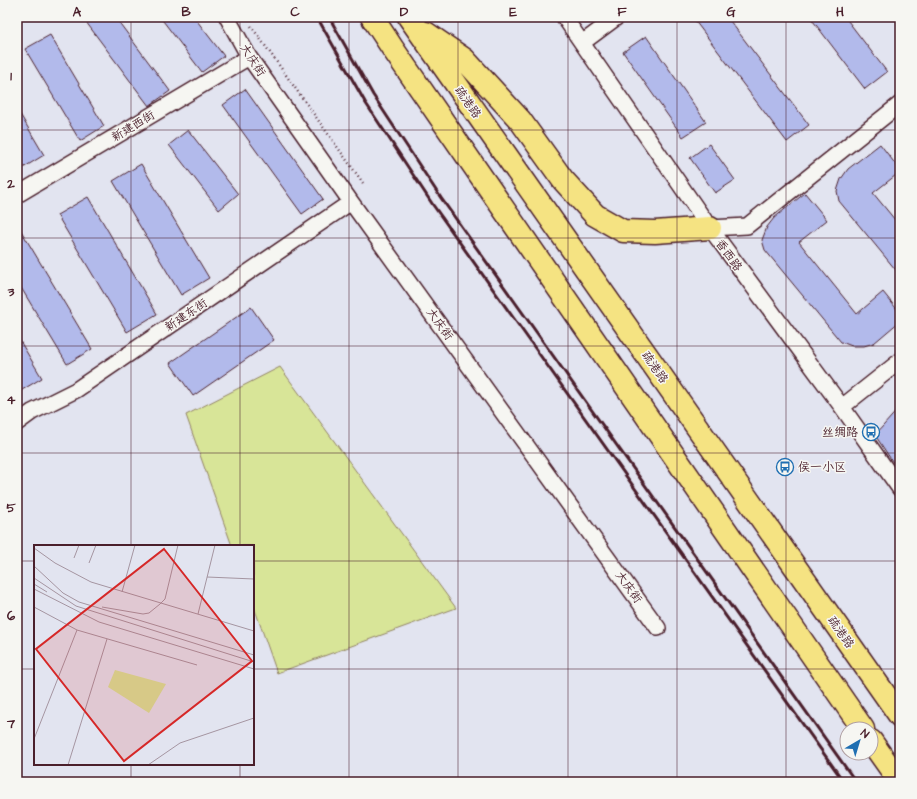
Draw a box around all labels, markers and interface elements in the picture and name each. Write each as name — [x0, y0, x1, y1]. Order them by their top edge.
text: A — [73, 3, 82, 21]
text: B — [181, 3, 191, 21]
text: C — [290, 3, 300, 21]
text: D — [400, 3, 409, 21]
text: E — [509, 3, 517, 21]
text: F — [617, 3, 627, 21]
text: G — [726, 3, 736, 21]
text: H — [836, 3, 844, 21]
street label: 大庆街 — [236, 41, 270, 80]
text: 1 — [10, 67, 12, 85]
street label: 疏港路 — [450, 83, 485, 122]
street label: 新建西街 — [108, 107, 158, 146]
text: 2 — [6, 175, 15, 193]
street label: 香西路 — [711, 236, 746, 275]
text: 3 — [7, 283, 15, 301]
street label: 新建东街 — [162, 295, 211, 336]
street label: 大庆街 — [422, 305, 457, 344]
street label: 疏港路 — [637, 348, 672, 387]
text: 4 — [7, 391, 16, 409]
bus stop icon: 丝绸路 — [861, 422, 881, 442]
place label: 丝绸路 — [822, 424, 858, 441]
bus stop icon: 侯一小区 — [775, 457, 795, 477]
place label: 侯一小区 — [798, 459, 846, 476]
text: 5 — [6, 499, 16, 517]
inset map — [34, 545, 254, 765]
street label: 大庆街 — [611, 568, 646, 607]
text: 6 — [7, 607, 16, 625]
street label: 疏港路 — [823, 613, 858, 652]
text: 7 — [6, 715, 16, 733]
north arrow — [839, 721, 879, 761]
text: N — [858, 725, 872, 742]

